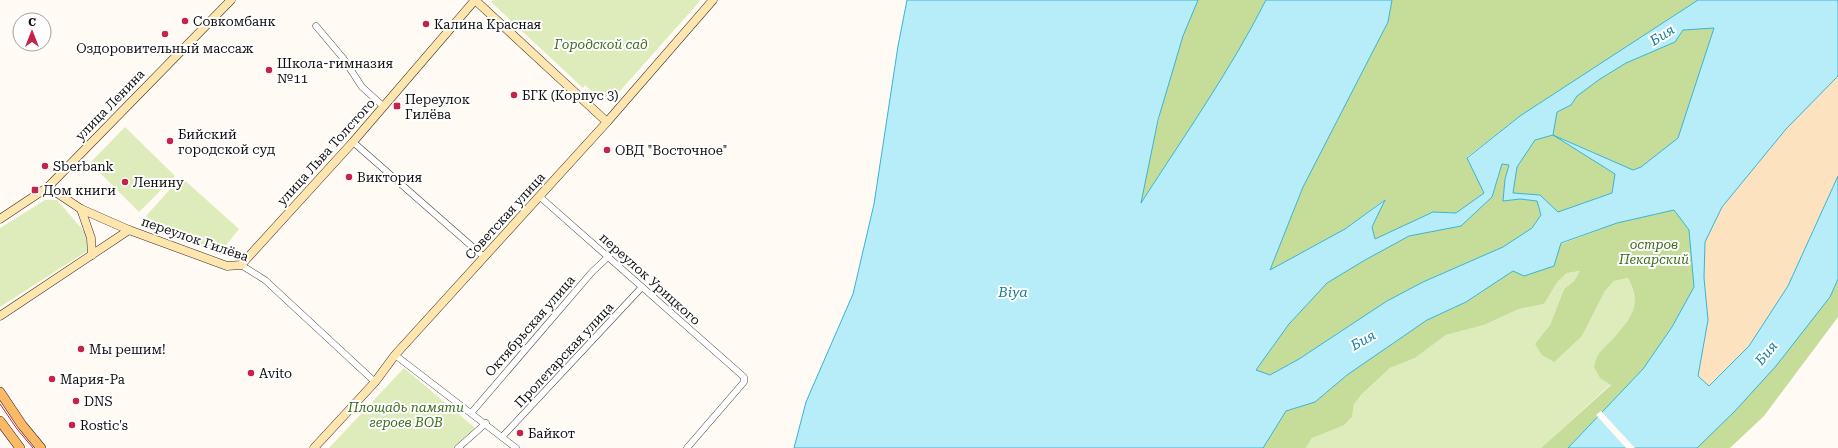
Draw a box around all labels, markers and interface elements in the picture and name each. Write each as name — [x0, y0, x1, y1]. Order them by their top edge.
north arrow — [12, 12, 52, 52]
place label: Совкомбанк — [193, 14, 276, 29]
text: С — [28, 16, 36, 29]
marker: Совкомбанк — [180, 16, 190, 26]
place label: Калина Красная — [434, 17, 541, 32]
marker: Калина Красная — [421, 19, 431, 29]
water label: Бия — [1646, 21, 1677, 49]
marker: Оздоровительный массаж — [160, 29, 170, 39]
park label: Городской сад — [553, 37, 648, 52]
place label: Оздоровительный массаж — [76, 41, 254, 56]
place label: Школа-гимназия №11 — [277, 56, 393, 86]
marker: Школа-гимназия №11 — [264, 65, 274, 75]
street label: улица Ленина — [72, 66, 148, 144]
place label: БГК (Корпус 3) — [522, 88, 619, 103]
marker: БГК (Корпус 3) — [509, 90, 519, 100]
place label: Переулок Гилёва — [405, 92, 470, 122]
street label: улица Льва Толстого — [274, 95, 378, 209]
marker: Переулок Гилёва — [392, 101, 402, 111]
place label: Бийский городской суд — [178, 127, 275, 157]
marker: Бийский городской суд — [165, 136, 175, 146]
place label: ОВД "Восточное" — [615, 143, 728, 158]
marker: ОВД "Восточное" — [602, 145, 612, 155]
place label: Sberbank — [53, 159, 114, 174]
marker: Sberbank — [40, 161, 50, 171]
place label: Виктория — [357, 170, 422, 185]
street label: Советская улица — [462, 170, 548, 262]
marker: Виктория — [344, 172, 354, 182]
place label: Ленину — [133, 175, 184, 190]
marker: Ленину — [120, 177, 130, 187]
place label: Дом книги — [43, 183, 116, 198]
marker: Дом книги — [30, 185, 40, 195]
street label: переулок Гилёва — [140, 214, 250, 264]
street label: переулок Урицкого — [597, 230, 703, 328]
park label: остров Пекарский — [1618, 237, 1689, 267]
street label: Октябрьская улица — [482, 272, 578, 380]
water label: Biya — [997, 284, 1028, 300]
street label: Пролетарская улица — [512, 300, 616, 410]
water label: Бия — [1347, 327, 1378, 354]
water label: Бия — [1751, 338, 1780, 369]
place label: Мы решим! — [89, 342, 166, 357]
marker: Мы решим! — [76, 344, 86, 354]
place label: Avito — [259, 366, 292, 381]
marker: Avito — [246, 368, 256, 378]
place label: Мария-Ра — [60, 372, 125, 387]
marker: Мария-Ра — [47, 374, 57, 384]
place label: DNS — [84, 394, 113, 409]
marker: DNS — [71, 396, 81, 406]
park label: Площадь памяти героев ВОВ — [347, 400, 464, 430]
place label: Rostic's — [80, 418, 128, 433]
marker: Rostic's — [67, 420, 77, 430]
place label: Байкот — [528, 426, 575, 441]
marker: Байкот — [515, 428, 525, 438]

